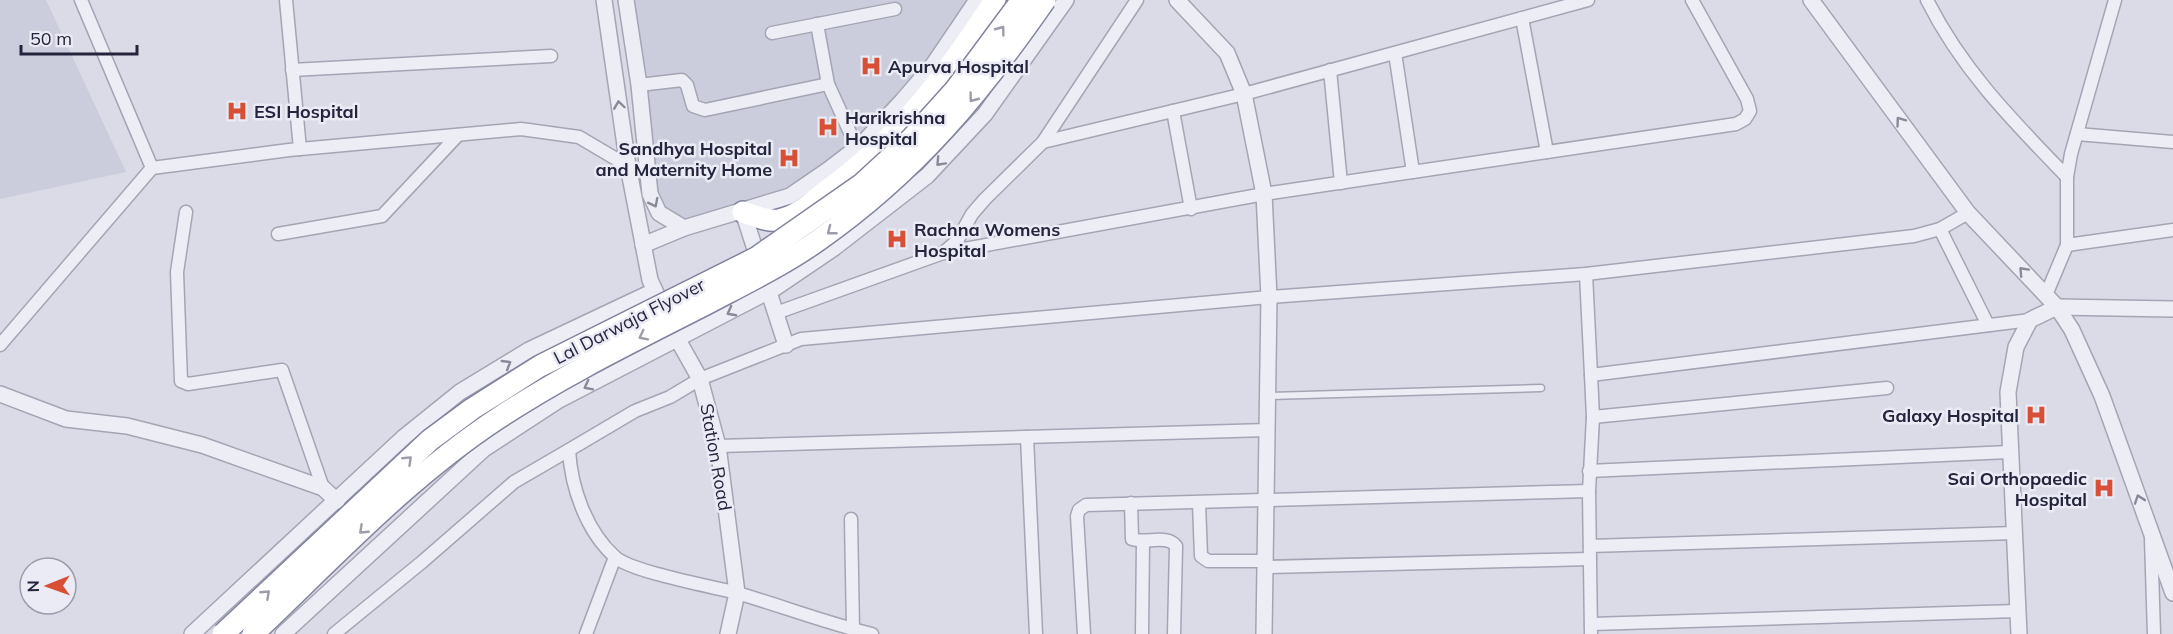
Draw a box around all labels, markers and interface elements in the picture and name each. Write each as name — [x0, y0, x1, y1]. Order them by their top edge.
scale bar — [21, 18, 136, 56]
one-way arrow — [994, 26, 1005, 37]
text: 50 m — [30, 27, 72, 50]
hospital icon: Apurva Hospital — [859, 54, 883, 78]
place label: Apurva Hospital — [888, 55, 1029, 78]
one-way arrow — [970, 92, 981, 103]
hospital icon: ESI Hospital — [225, 99, 249, 123]
place label: ESI Hospital — [254, 100, 358, 123]
one-way arrow — [613, 100, 626, 110]
place label: Harikrishna Hospital — [845, 106, 945, 150]
hospital icon: Harikrishna Hospital — [816, 115, 840, 139]
one-way arrow — [1896, 116, 1907, 127]
place label: Sandhya Hospital and Maternity Home — [596, 137, 772, 181]
hospital icon: Sandhya Hospital and Maternity Home — [777, 146, 801, 170]
one-way arrow — [937, 154, 948, 165]
one-way arrow — [647, 196, 658, 207]
place label: Rachna Womens Hospital — [914, 218, 1060, 262]
one-way arrow — [826, 223, 837, 234]
hospital icon: Rachna Womens Hospital — [885, 227, 909, 251]
one-way arrow — [2020, 268, 2031, 279]
street label: Lal Darwaja Flyover — [550, 273, 709, 369]
one-way arrow — [727, 305, 738, 316]
one-way arrow — [638, 329, 649, 341]
one-way arrow — [501, 359, 511, 371]
one-way arrow — [584, 378, 595, 390]
street label: Station Road — [695, 402, 737, 512]
hospital icon: Galaxy Hospital — [2024, 403, 2048, 427]
place label: Galaxy Hospital — [1882, 404, 2019, 427]
one-way arrow — [401, 457, 412, 468]
place label: Sai Orthopaedic Hospital — [1947, 467, 2087, 511]
hospital icon: Sai Orthopaedic Hospital — [2092, 476, 2116, 500]
one-way arrow — [2134, 494, 2147, 504]
one-way arrow — [360, 523, 370, 534]
north arrow — [18, 556, 78, 616]
text: N — [23, 580, 43, 592]
one-way arrow — [259, 590, 270, 601]

